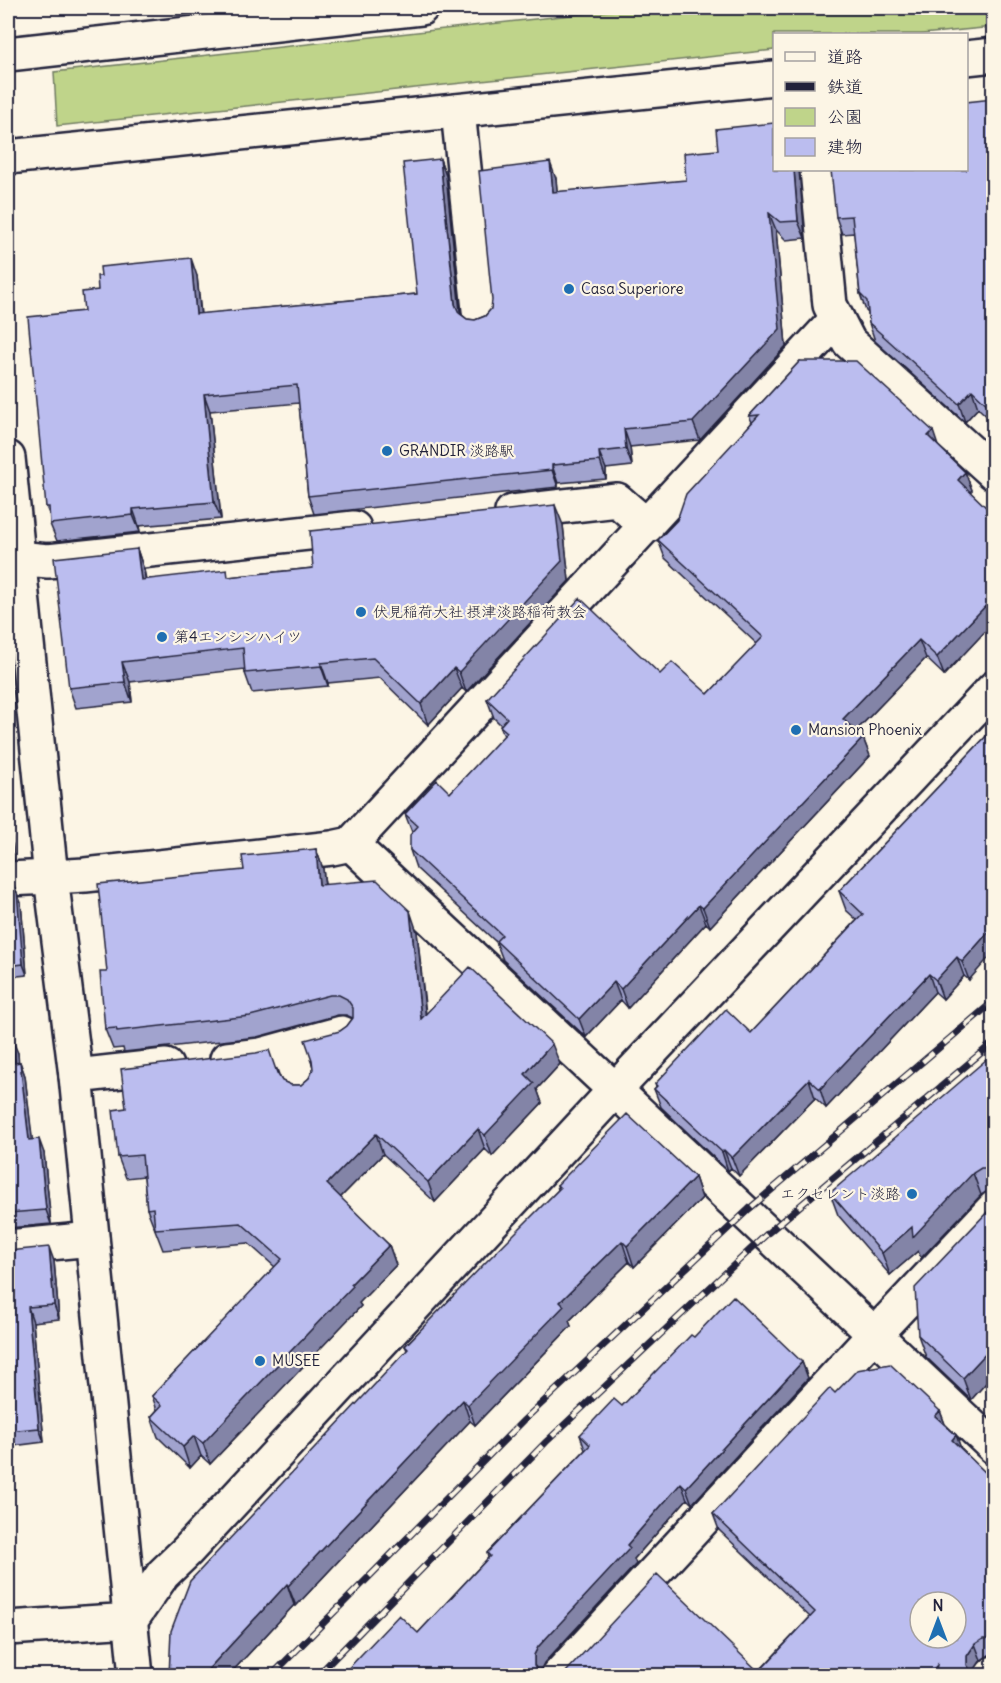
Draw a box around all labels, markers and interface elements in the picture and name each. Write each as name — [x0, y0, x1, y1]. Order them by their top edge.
legend — [773, 33, 968, 171]
text: 道路 — [827, 45, 863, 68]
text: 鉄道 — [827, 75, 863, 98]
text: 公園 — [827, 105, 863, 128]
text: 建物 — [827, 135, 863, 158]
place label: Casa Superiore — [581, 279, 684, 298]
marker: Casa Superiore — [562, 282, 576, 296]
place label: GRANDIR 淡路駅 — [399, 441, 514, 460]
marker: GRANDIR 淡路駅 — [380, 444, 394, 458]
place label: 伏見稲荷大社 摂津淡路稲荷教会 — [373, 602, 587, 621]
marker: 伏見稲荷大社 摂津淡路稲荷教会 — [354, 605, 368, 619]
place label: 第4エンシンハイツ — [174, 627, 302, 646]
marker: 第4エンシンハイツ — [155, 630, 169, 644]
place label: Mansion Phoenix — [808, 720, 922, 739]
marker: Mansion Phoenix — [789, 723, 803, 737]
place label: エクセレント淡路 — [780, 1184, 900, 1203]
marker: エクセレント淡路 — [905, 1187, 919, 1201]
place label: MUSEE — [272, 1351, 320, 1370]
marker: MUSEE — [253, 1354, 267, 1368]
north arrow — [908, 1590, 968, 1650]
text: N — [932, 1595, 944, 1615]

